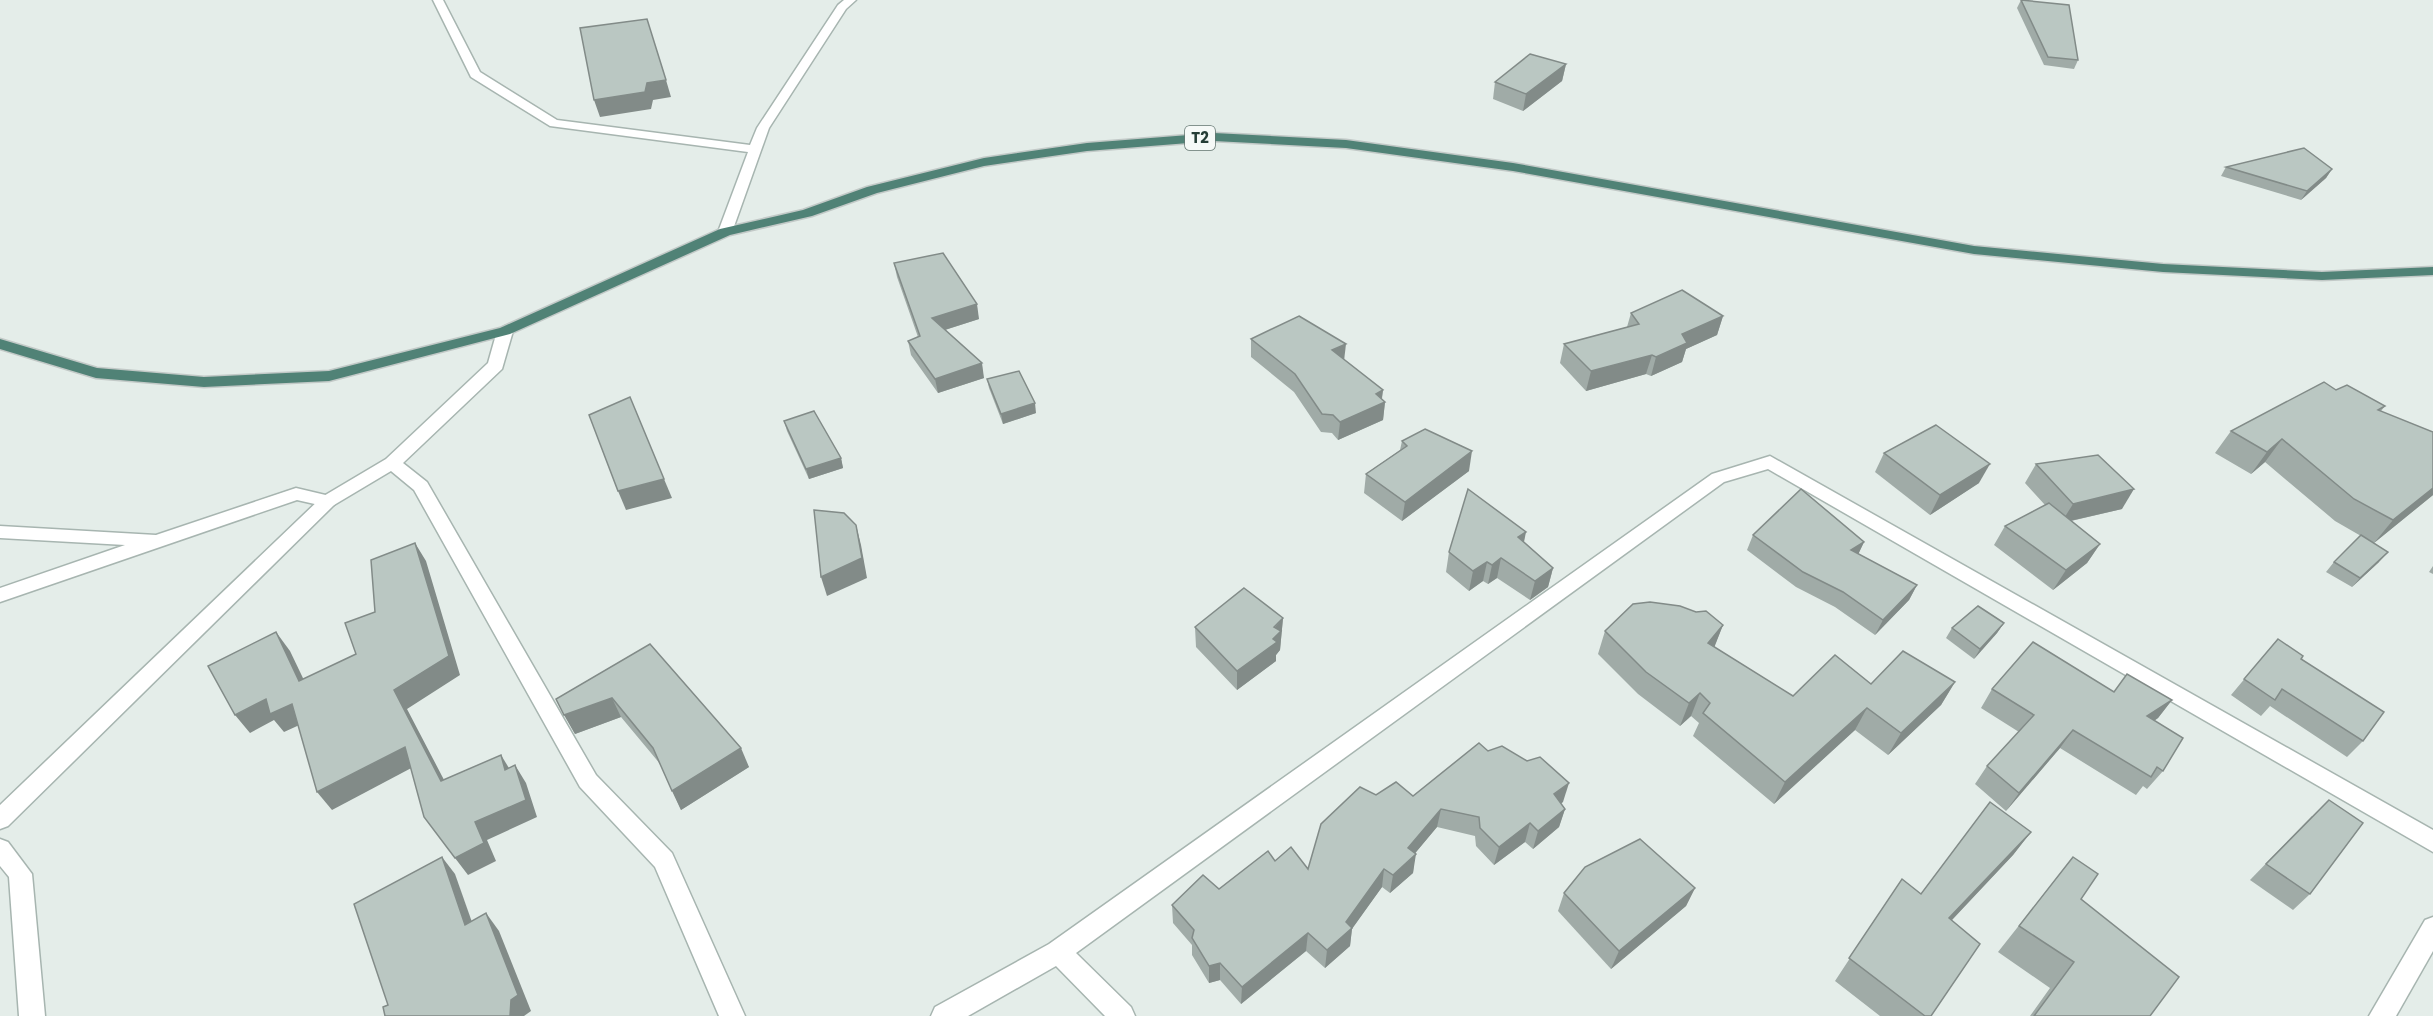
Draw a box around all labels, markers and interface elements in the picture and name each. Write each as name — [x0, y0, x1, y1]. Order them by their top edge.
road number: T2 — [1185, 126, 1215, 150]

